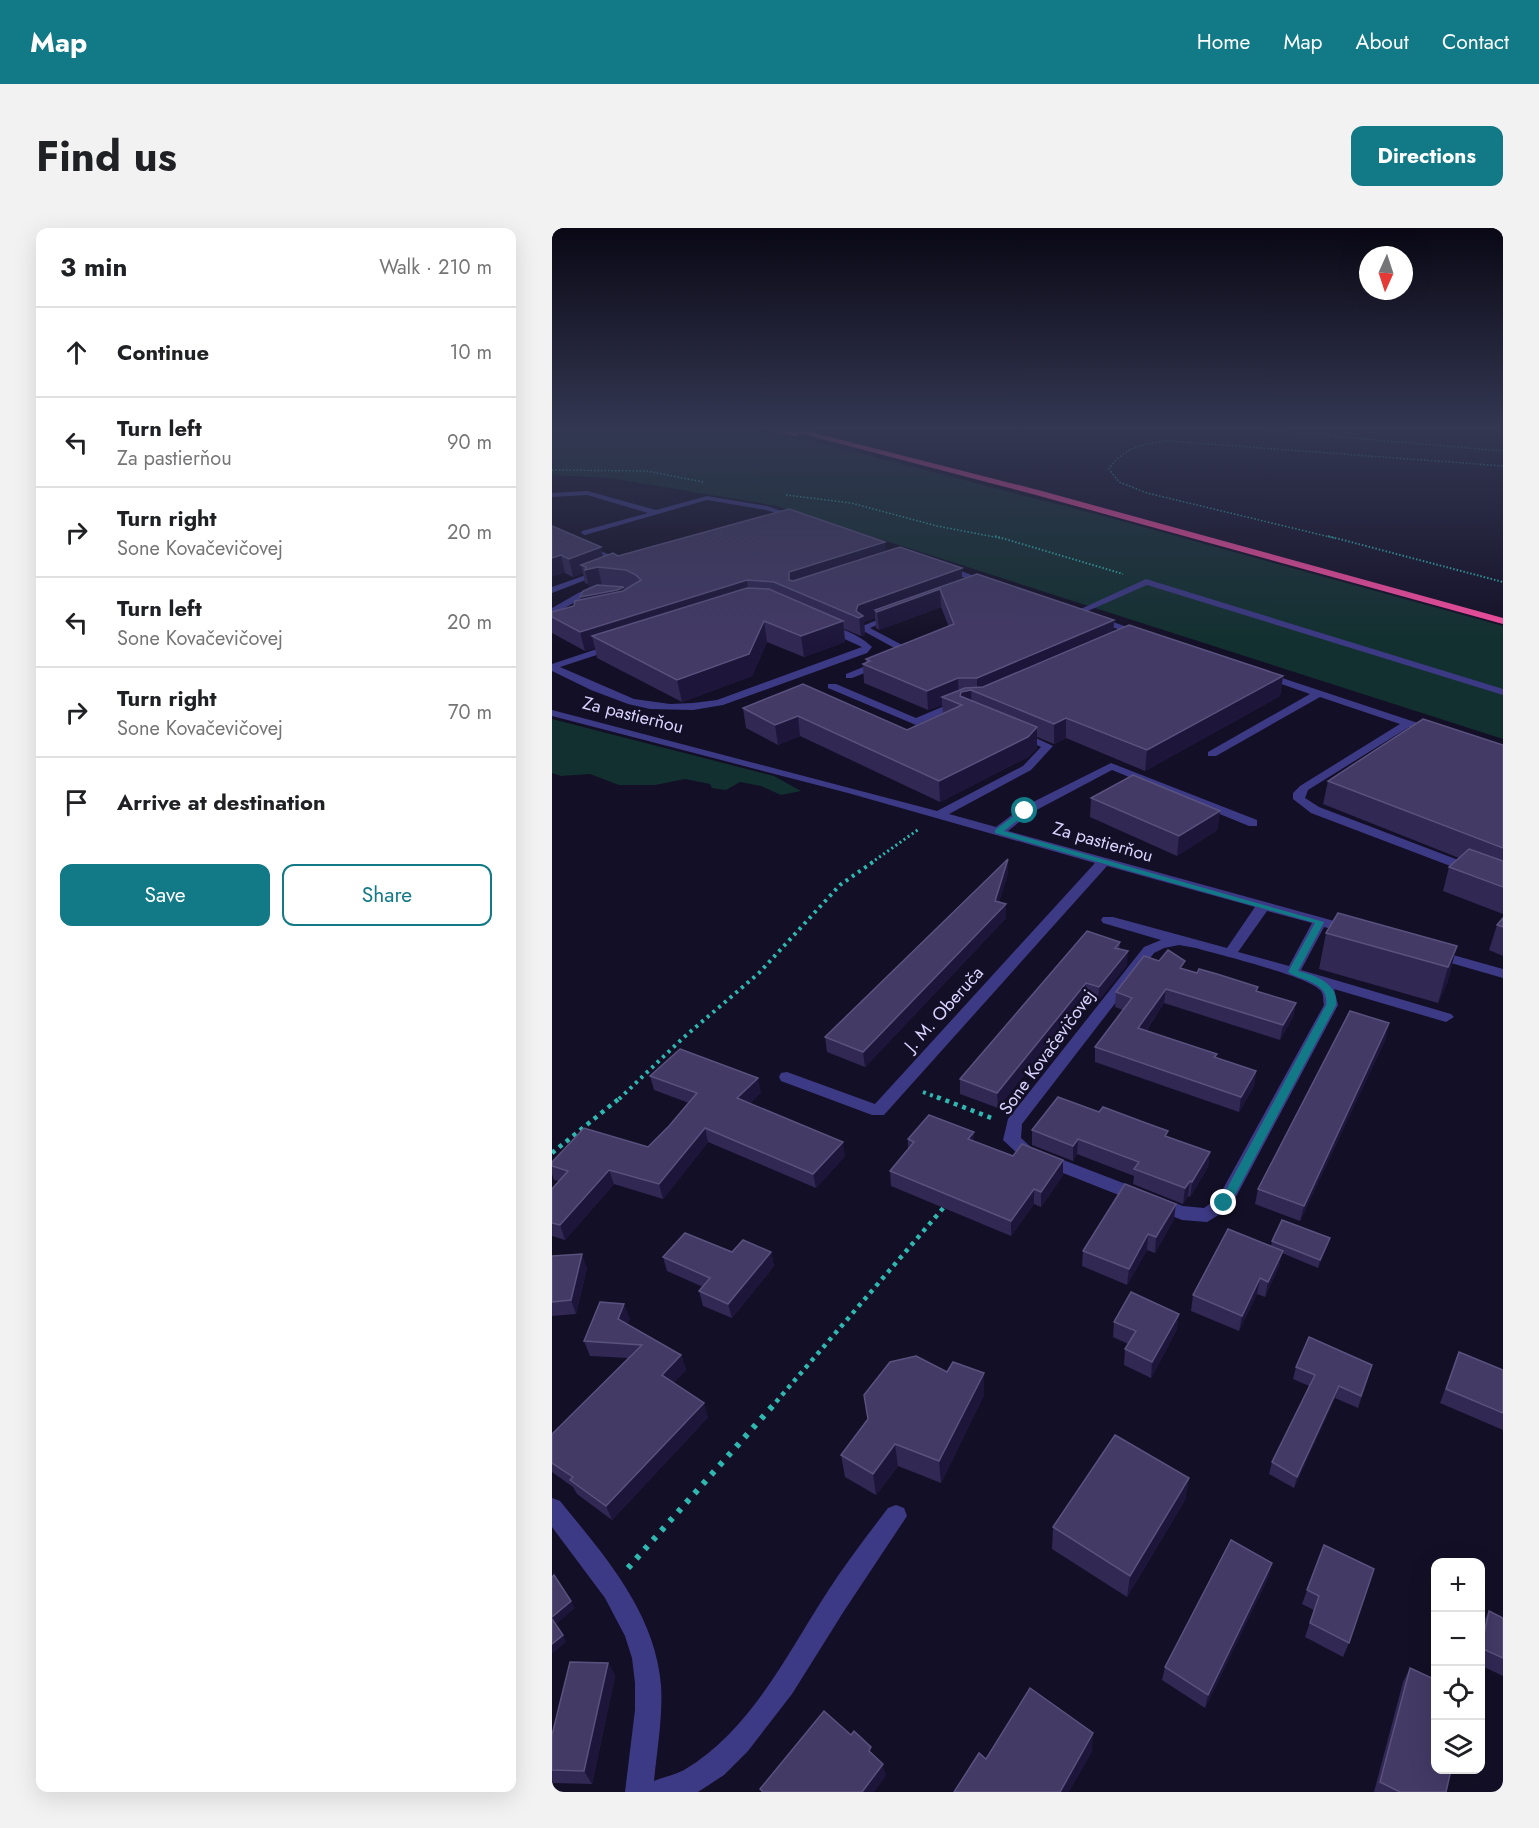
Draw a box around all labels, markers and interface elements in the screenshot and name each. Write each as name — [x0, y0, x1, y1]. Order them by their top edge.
text: Map — [30, 22, 87, 63]
text: Home — [1197, 27, 1250, 57]
text: Map — [1283, 27, 1323, 57]
text: About — [1356, 27, 1409, 57]
text: Contact — [1442, 27, 1509, 57]
text: Find us — [36, 126, 177, 187]
button: Directions — [1351, 126, 1503, 186]
north arrow — [1359, 246, 1413, 300]
text: 3 min — [60, 248, 127, 286]
text: Walk · 210 m — [379, 253, 492, 282]
icon: ahead — [60, 336, 93, 369]
text: Continue — [117, 336, 209, 368]
text: 10 m — [449, 338, 492, 367]
text: Turn left — [117, 412, 202, 444]
icon: left — [60, 426, 93, 459]
text: 90 m — [447, 428, 492, 457]
text: Za pastierňou — [117, 444, 232, 473]
text: Turn right — [117, 502, 217, 534]
icon: right — [60, 516, 93, 549]
text: 20 m — [447, 518, 492, 547]
text: Sone Kovačevičovej — [117, 534, 283, 563]
text: Turn left — [117, 592, 202, 624]
icon: left — [60, 606, 93, 639]
text: 20 m — [447, 608, 492, 637]
text: Sone Kovačevičovej — [117, 624, 283, 653]
text: Turn right — [117, 682, 217, 714]
street label: Za pastierňou — [580, 690, 686, 740]
icon: right — [60, 696, 93, 729]
text: 70 m — [448, 698, 492, 727]
text: Sone Kovačevičovej — [117, 714, 283, 743]
icon: arrive — [60, 786, 93, 819]
text: Arrive at destination — [117, 786, 326, 818]
route start — [1011, 797, 1037, 823]
street label: Za pastierňou — [1050, 815, 1156, 869]
button: Save — [60, 864, 270, 926]
button: Share — [282, 864, 492, 926]
street label: J. M. Oberuča — [897, 960, 990, 1059]
street label: Sone Kovačevičovej — [993, 984, 1101, 1120]
route end — [1210, 1189, 1236, 1215]
map controls — [1431, 1558, 1485, 1774]
button: + — [1431, 1558, 1485, 1612]
button: − — [1431, 1612, 1485, 1666]
button: locate — [1431, 1666, 1485, 1720]
button: layers — [1431, 1720, 1485, 1774]

